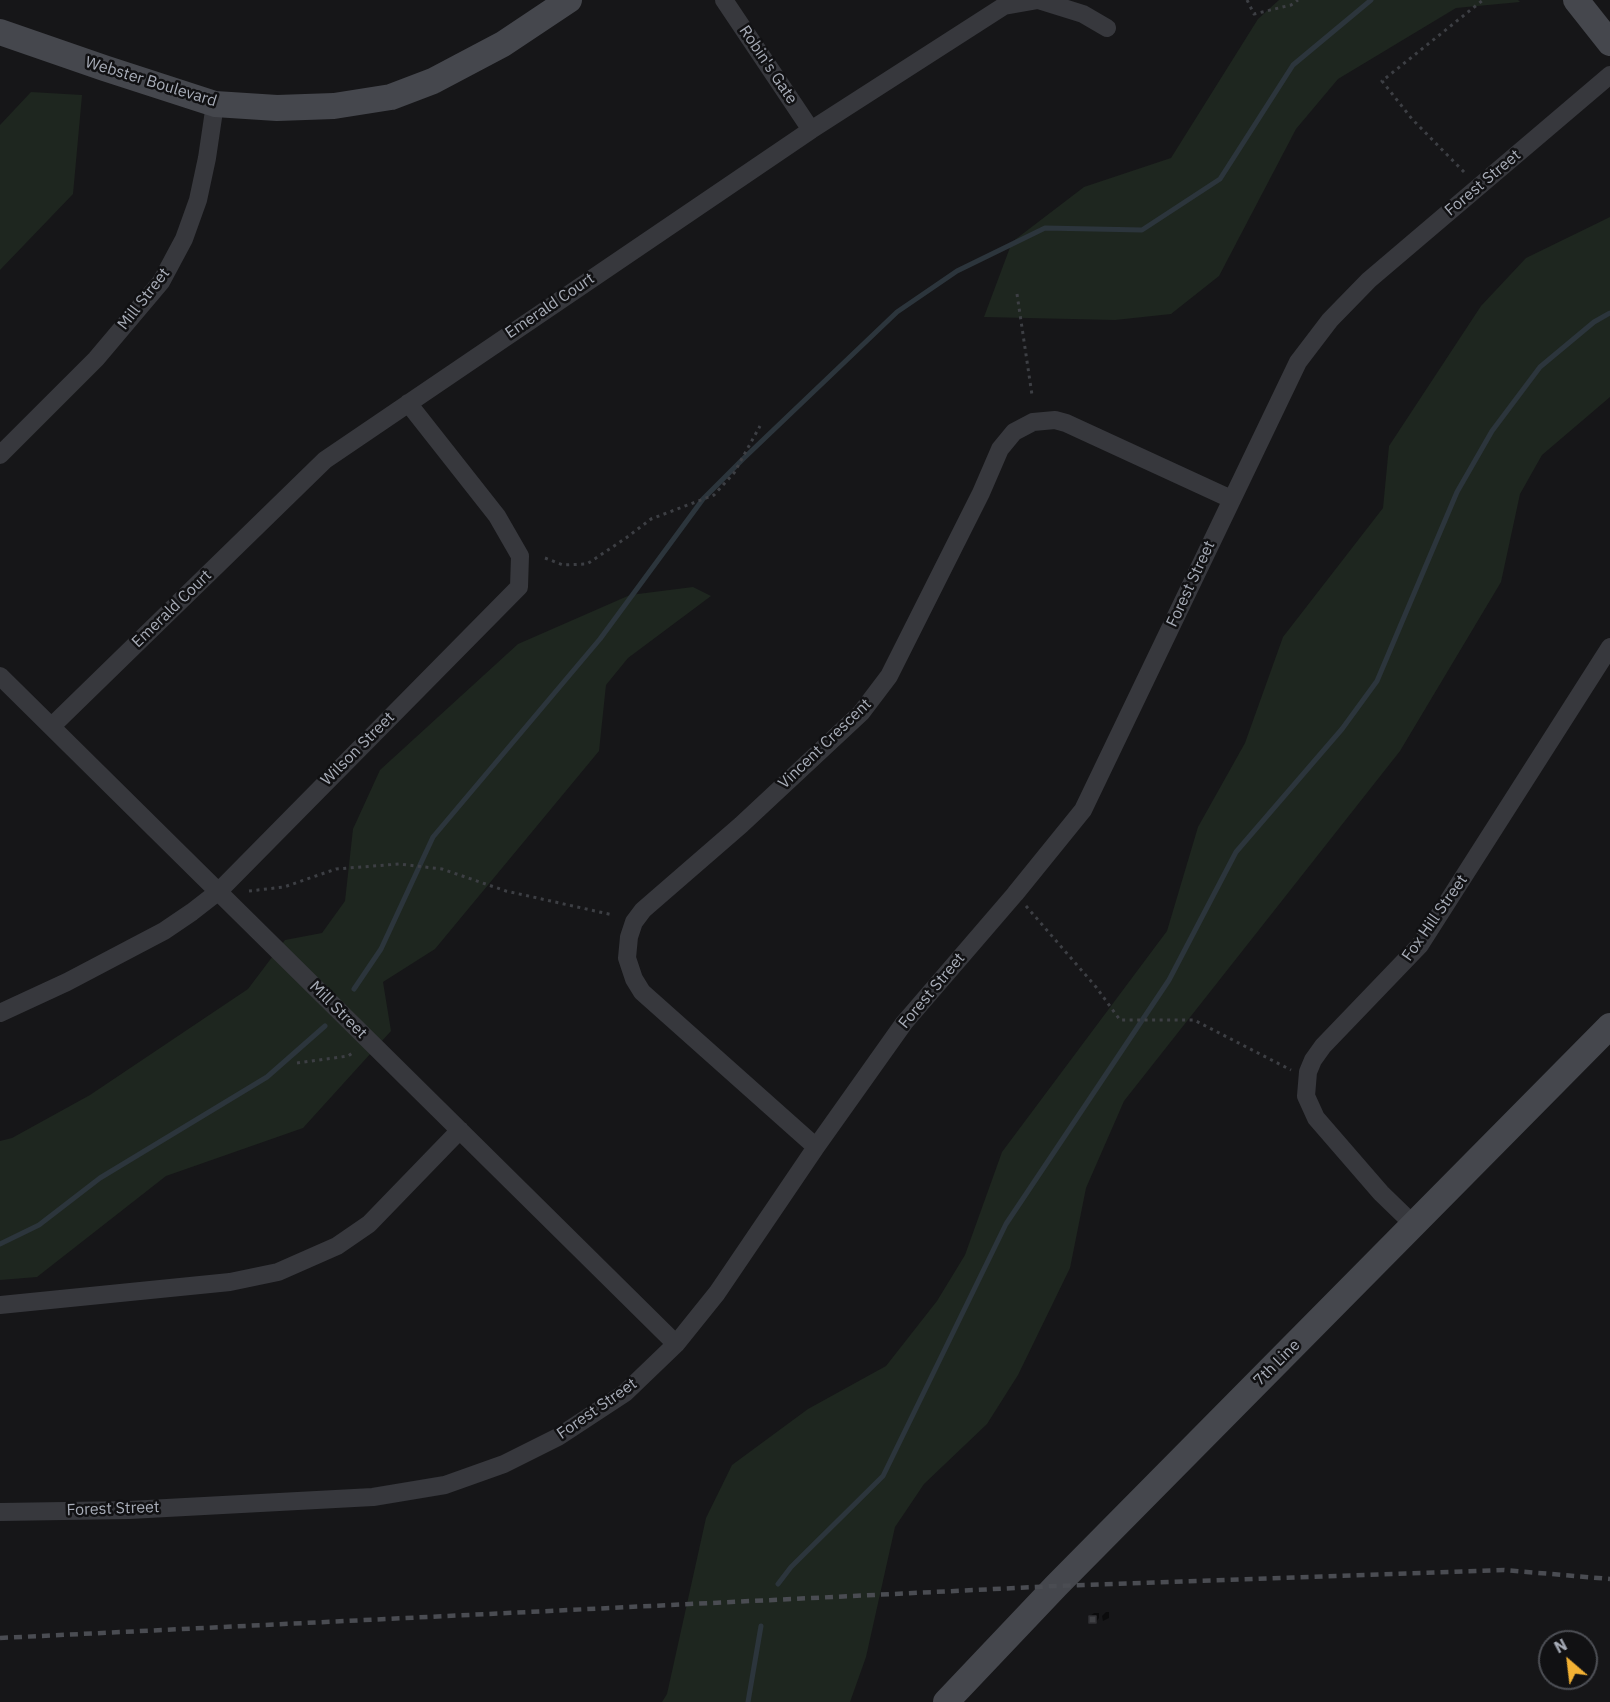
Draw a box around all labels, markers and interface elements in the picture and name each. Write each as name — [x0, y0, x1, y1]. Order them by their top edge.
street label: Robin's Gate — [735, 22, 801, 108]
street label: Webster Boulevard — [83, 53, 219, 111]
street label: Forest Street — [1441, 146, 1525, 220]
street label: Mill Street — [114, 264, 174, 334]
street label: Emerald Court — [502, 269, 598, 343]
street label: Forest Street — [1163, 538, 1219, 630]
street label: Emerald Court — [128, 566, 216, 652]
street label: Vincent Crescent — [775, 695, 875, 793]
street label: Wilson Street — [317, 708, 399, 790]
street label: Fox Hill Street — [1398, 871, 1472, 965]
street label: Forest Street — [895, 949, 969, 1033]
street label: Mill Street — [305, 977, 371, 1043]
street label: 7th Line — [1250, 1336, 1304, 1390]
street label: Forest Street — [553, 1374, 641, 1444]
street label: Forest Street — [66, 1498, 160, 1520]
north arrow — [1538, 1630, 1598, 1690]
text: N — [1551, 1634, 1570, 1657]

